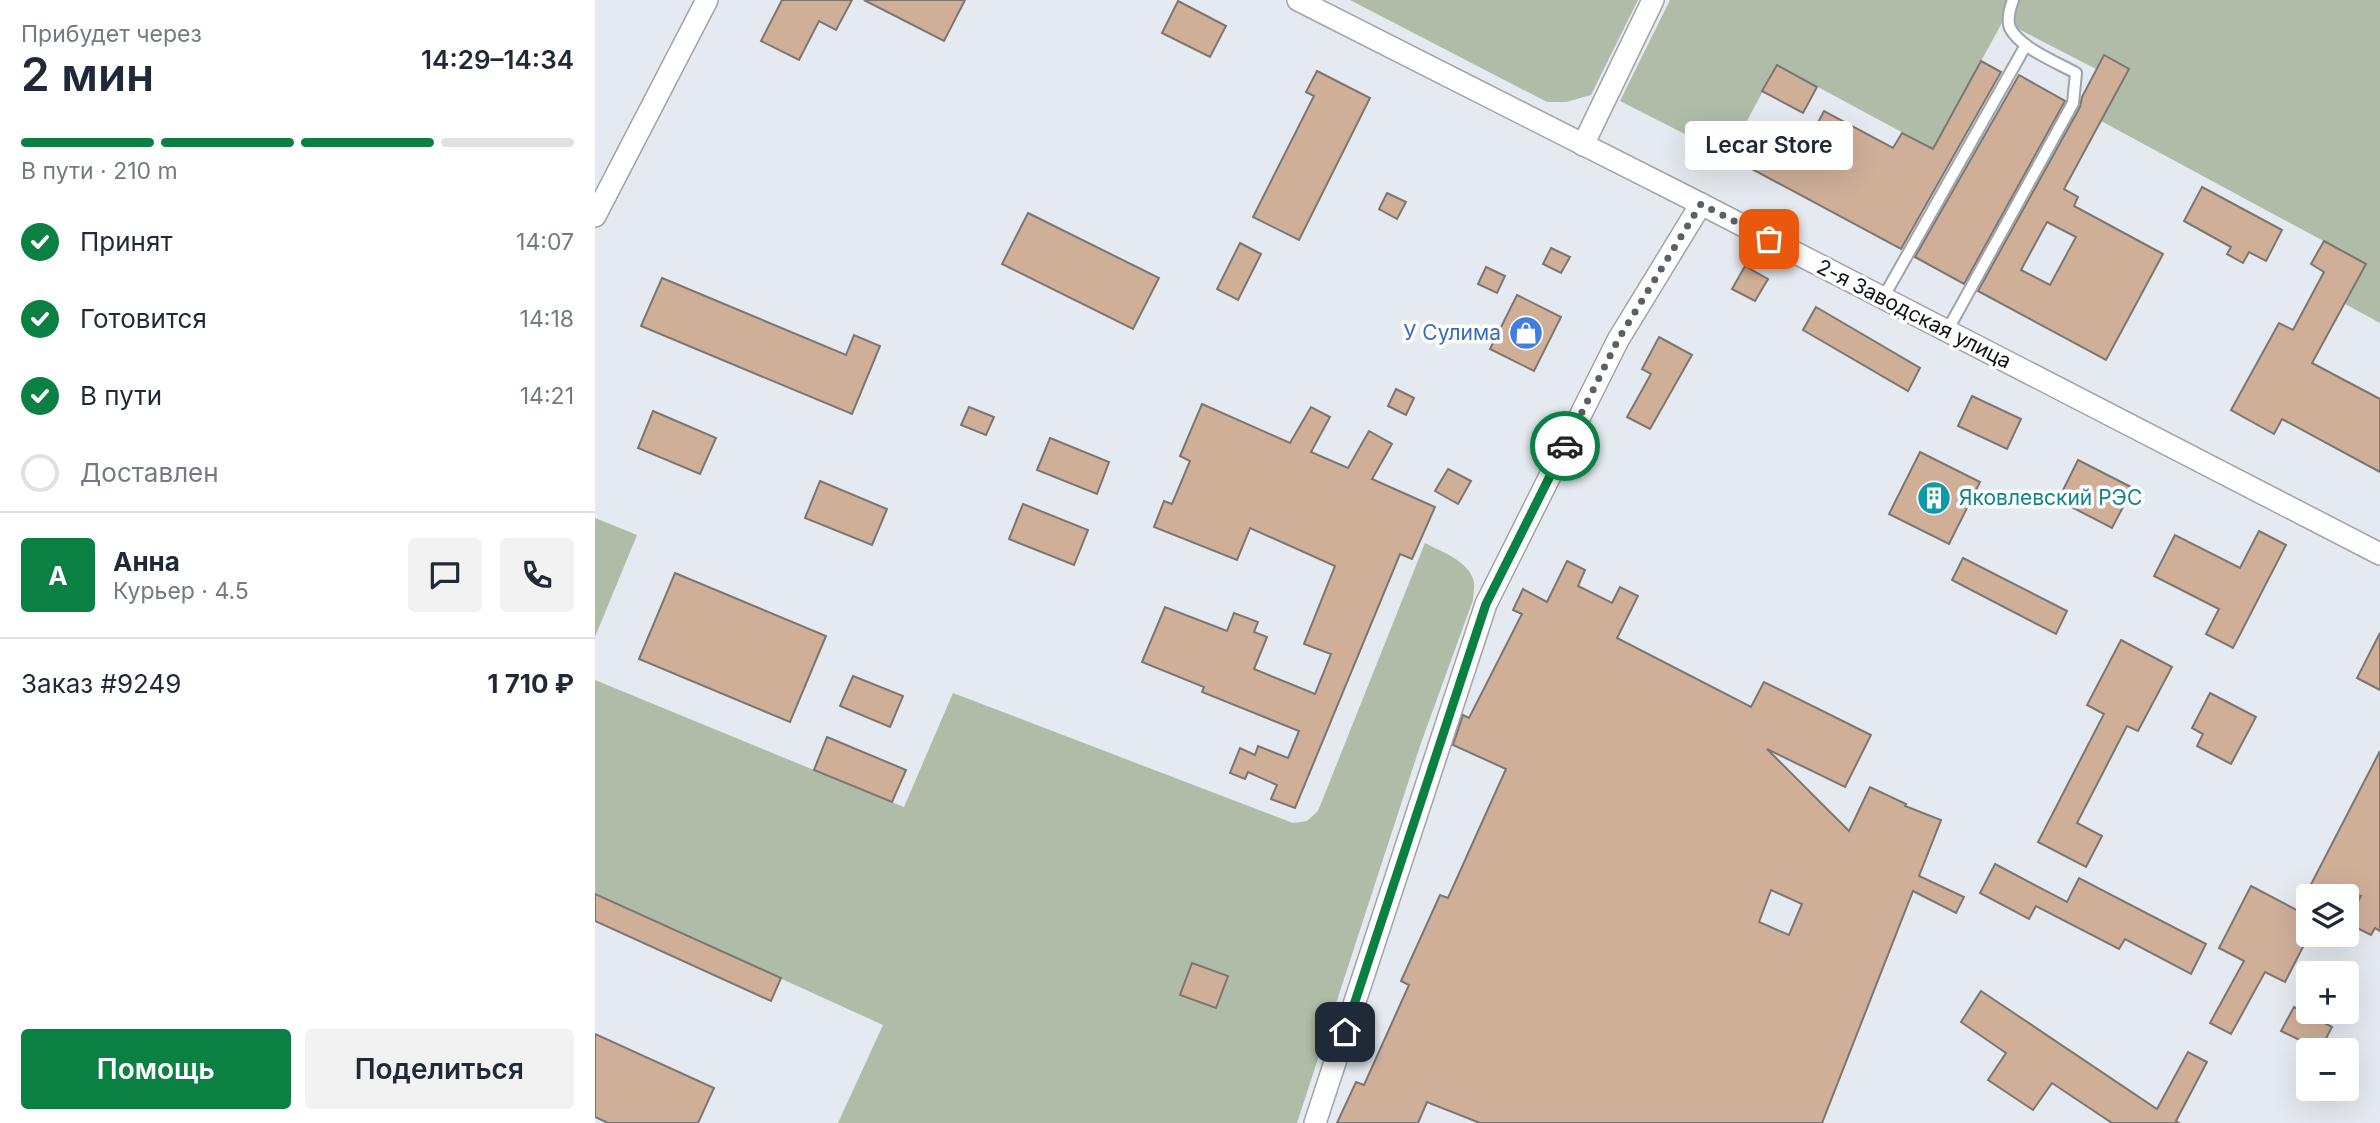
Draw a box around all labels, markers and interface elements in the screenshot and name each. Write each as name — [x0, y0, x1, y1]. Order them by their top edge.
text: Прибудет через — [21, 20, 202, 48]
text: 14:29–14:34 — [421, 44, 574, 75]
text: 2 мин — [21, 46, 154, 102]
callout: Lecar Store — [1685, 120, 1853, 169]
text: Lecar Store — [1705, 131, 1833, 159]
text: В пути · 210 m — [21, 157, 178, 185]
pin — [1739, 209, 1799, 269]
icon: bag — [1750, 220, 1788, 258]
icon: check — [21, 223, 59, 261]
text: Принят — [80, 226, 173, 257]
text: 14:07 — [516, 228, 574, 256]
street label: 2-я Заводская улица — [1813, 254, 2016, 373]
icon: check — [21, 300, 59, 338]
text: Готовится — [80, 303, 207, 334]
text: 14:18 — [520, 305, 574, 333]
shop icon: У Сулима — [1507, 314, 1545, 352]
place label: У Сулима — [1403, 320, 1501, 345]
icon: check — [21, 377, 59, 415]
text: В пути — [80, 380, 162, 411]
text: 14:21 — [520, 382, 574, 410]
courier — [1530, 411, 1600, 481]
icon: car — [1546, 427, 1584, 465]
text: Доставлен — [80, 457, 219, 488]
building icon: Яковлевский РЭС — [1915, 479, 1953, 517]
place label: Яковлевский РЭС — [1959, 485, 2142, 510]
button: chat — [408, 538, 482, 612]
button: phone — [500, 538, 574, 612]
text: Анна — [113, 546, 180, 577]
text: А — [48, 560, 68, 591]
text: Курьер · 4.5 — [113, 577, 249, 605]
text: Заказ #9249 — [21, 668, 181, 699]
text: 1 710 ₽ — [487, 668, 574, 699]
map controls — [2296, 884, 2359, 1101]
button: layers — [2296, 884, 2359, 947]
button: + — [2296, 961, 2359, 1024]
pin — [1315, 1002, 1375, 1062]
icon: home — [1326, 1013, 1364, 1051]
button: Помощь — [21, 1029, 291, 1109]
button: Поделиться — [305, 1029, 574, 1109]
button: − — [2296, 1038, 2359, 1101]

